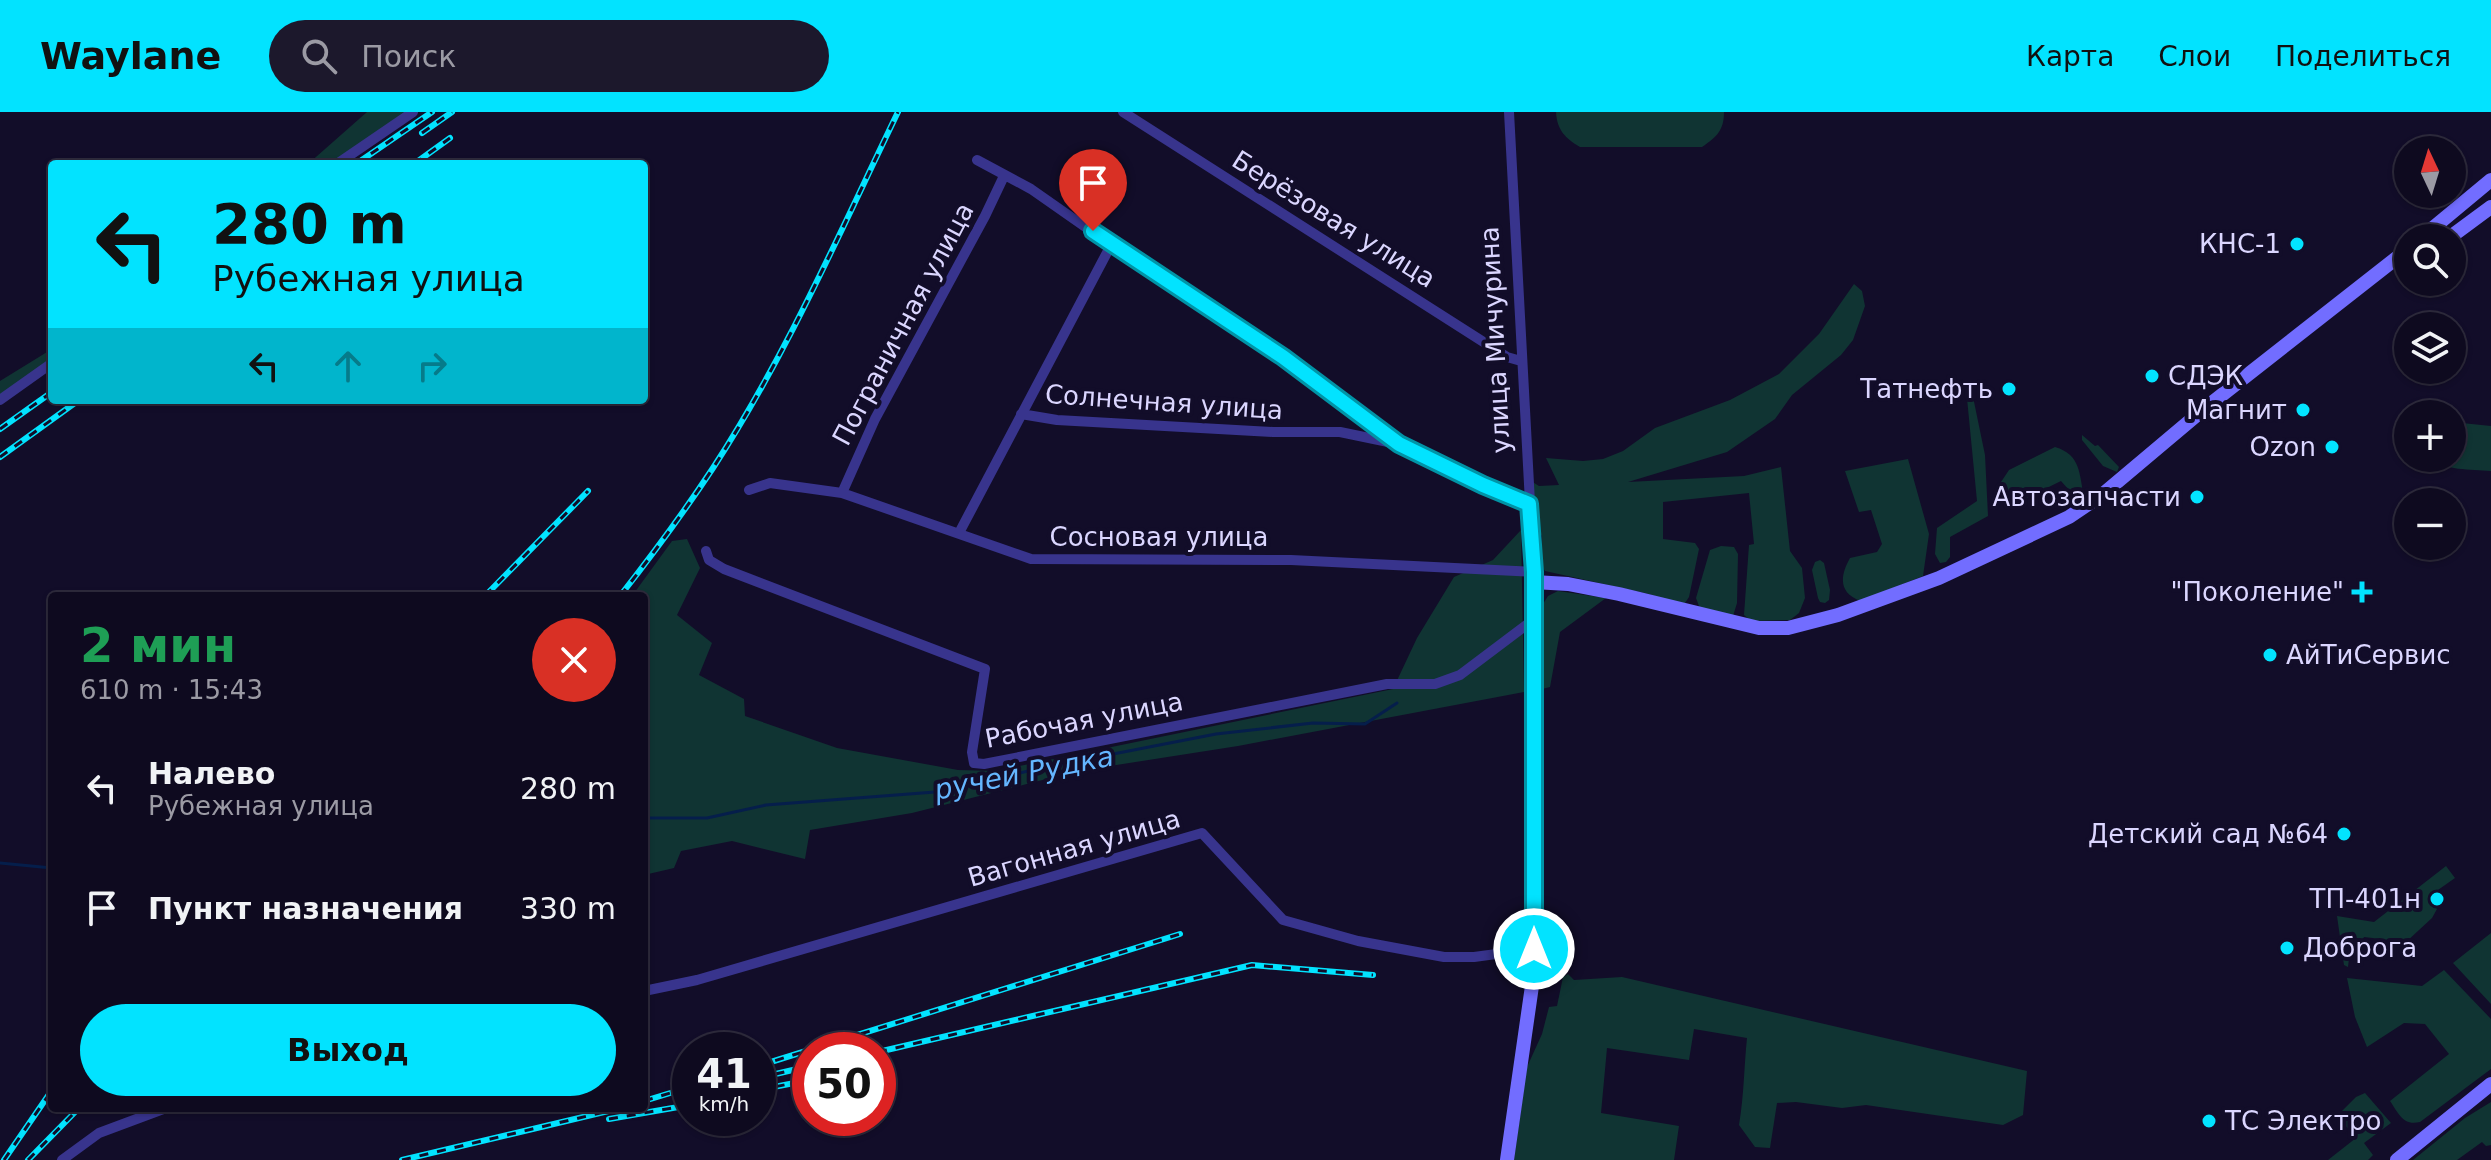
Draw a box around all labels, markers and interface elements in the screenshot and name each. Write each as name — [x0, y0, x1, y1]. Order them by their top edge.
search box — [269, 20, 829, 92]
text: Waylane — [40, 34, 221, 78]
icon: search — [297, 34, 341, 78]
text: Поиск — [361, 39, 456, 74]
text: Карта — [2026, 40, 2114, 73]
text: Слои — [2158, 40, 2231, 73]
text: Поделиться — [2275, 40, 2451, 73]
north arrow — [2394, 136, 2466, 208]
map controls — [2394, 136, 2466, 560]
street label: Берёзовая улица — [1227, 144, 1441, 294]
pin — [1059, 149, 1127, 231]
icon: arrive — [1071, 161, 1115, 205]
text: 280 m — [212, 191, 407, 256]
icon: left — [80, 192, 184, 296]
street label: Пограничная улица — [826, 198, 980, 450]
button: search — [2394, 224, 2466, 296]
street label: улица Мичурина — [1474, 226, 1516, 454]
place label: КНС-1 — [2199, 229, 2281, 259]
marker: КНС-1 — [2288, 235, 2306, 253]
text: Рубежная улица — [212, 258, 525, 299]
button: layers — [2394, 312, 2466, 384]
icon: left — [242, 344, 286, 388]
icon: ahead — [326, 344, 370, 388]
icon: right — [410, 344, 454, 388]
place label: СДЭК — [2168, 361, 2243, 391]
marker: СДЭК — [2143, 367, 2161, 385]
place label: Татнефть — [1859, 374, 1993, 404]
street label: Солнечная улица — [1044, 379, 1284, 425]
marker: Татнефть — [2000, 380, 2018, 398]
place label: Магнит — [2186, 395, 2287, 425]
button: + — [2394, 400, 2466, 472]
marker: Магнит — [2294, 401, 2312, 419]
place label: Ozon — [2250, 432, 2316, 462]
marker: Ozon — [2323, 438, 2341, 456]
place label: Автозапчасти — [1992, 482, 2181, 512]
marker: Автозапчасти — [2188, 488, 2206, 506]
button: − — [2394, 488, 2466, 560]
street label: Сосновая улица — [1050, 522, 1268, 552]
place label: "Поколение" — [2171, 577, 2344, 607]
marker: "Поколение" — [2351, 581, 2373, 603]
text: 2 мин — [80, 617, 236, 673]
button: close — [532, 618, 616, 702]
place label: АйТиСервис — [2286, 640, 2451, 670]
marker: АйТиСервис — [2261, 646, 2279, 664]
text: 610 m · 15:43 — [80, 675, 263, 705]
street label: Рабочая улица — [982, 686, 1186, 754]
water label: ручей Рудка — [930, 739, 1117, 807]
text: Налево — [148, 756, 275, 791]
icon: left — [80, 766, 124, 810]
text: 280 m — [520, 771, 616, 806]
text: Рубежная улица — [148, 791, 374, 821]
street label: Вагонная улица — [964, 803, 1184, 893]
place label: Детский сад №64 — [2088, 819, 2328, 849]
marker: Детский сад №64 — [2335, 825, 2353, 843]
place label: ТП-401н — [2309, 884, 2421, 914]
icon: arrive — [80, 886, 124, 930]
marker: ТП-401н — [2428, 890, 2446, 908]
text: Пункт назначения — [148, 891, 463, 926]
text: 330 m — [520, 891, 616, 926]
position arrow — [1492, 907, 1576, 991]
place label: Доброга — [2303, 933, 2417, 963]
marker: Доброга — [2278, 939, 2296, 957]
button: Выход — [80, 1004, 616, 1096]
speed limit sign: 50 — [792, 1032, 896, 1136]
text: 41 — [696, 1051, 752, 1097]
text: km/h — [699, 1092, 749, 1116]
place label: ТС Электро — [2224, 1106, 2381, 1136]
marker: ТС Электро — [2200, 1112, 2218, 1130]

